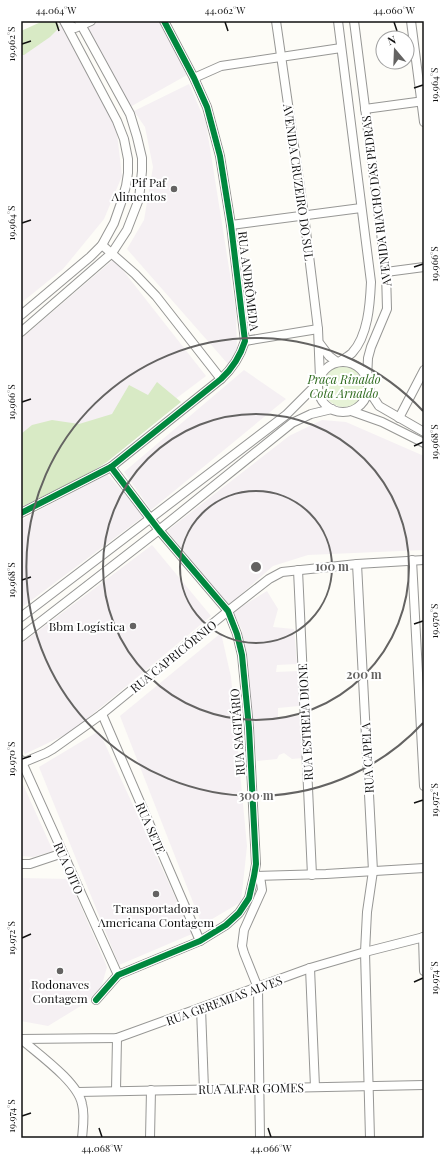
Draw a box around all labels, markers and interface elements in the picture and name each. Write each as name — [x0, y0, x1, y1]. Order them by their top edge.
text: 44.064°W — [36, 3, 77, 17]
text: 44.062°W — [205, 3, 246, 17]
text: 44.060°W — [373, 3, 416, 17]
text: 19.962°S — [4, 27, 18, 61]
north arrow — [375, 30, 415, 70]
text: N — [385, 32, 398, 48]
text: 19.964°S — [427, 68, 441, 102]
street label: AVENIDA CRUZEIRO DO SUL — [280, 102, 318, 261]
street label: AVENIDA RIACHO DAS PEDRAS — [358, 115, 395, 288]
place label: Pif Paf Alimentos — [110, 174, 167, 204]
marker: Pif Paf Alimentos — [169, 184, 179, 194]
text: 19.964°S — [4, 206, 18, 240]
street label: RUA ANDRÔMEDA — [235, 230, 263, 332]
text: 19.966°S — [427, 246, 441, 282]
park label: Praça Rinaldo Cota Arnaldo — [306, 371, 381, 401]
text: 19.966°S — [4, 384, 18, 420]
text: 19.968°S — [427, 424, 441, 460]
text: 100 m — [315, 558, 349, 574]
centre of rings — [249, 560, 263, 574]
text: 19.968°S — [4, 562, 18, 598]
text: 19.970°S — [427, 604, 441, 638]
street label: RUA CAPRICÓRNIO — [127, 616, 220, 696]
place label: Bbm Logística — [49, 618, 125, 634]
marker: Bbm Logística — [128, 621, 138, 631]
street label: RUA ESTRELA DIONE — [294, 663, 316, 781]
text: 200 m — [346, 666, 382, 682]
street label: RUA SAGITÁRIO — [226, 688, 248, 776]
street label: RUA CAPELA — [357, 722, 377, 794]
text: 19.970°S — [4, 742, 18, 776]
text: 19.972°S — [427, 783, 441, 817]
text: 300 m — [239, 787, 274, 803]
street label: RUA SETE — [133, 800, 169, 856]
street label: RUA OITO — [50, 839, 88, 897]
marker: Transportadora Americana Contagem — [151, 889, 161, 899]
place label: Transportadora Americana Contagem — [97, 900, 214, 930]
text: 19.972°S — [4, 921, 18, 955]
text: 19.974°S — [427, 961, 441, 995]
marker: Rodonaves Contagem — [55, 966, 65, 976]
street label: RUA GEREMIAS ALVES — [164, 971, 284, 1029]
place label: Rodonaves Contagem — [31, 976, 89, 1006]
street label: RUA ALFAR GOMES — [198, 1079, 304, 1097]
text: 19.974°S — [4, 1099, 18, 1133]
text: 44.068°W — [81, 1141, 124, 1155]
text: 44.066°W — [250, 1141, 292, 1155]

